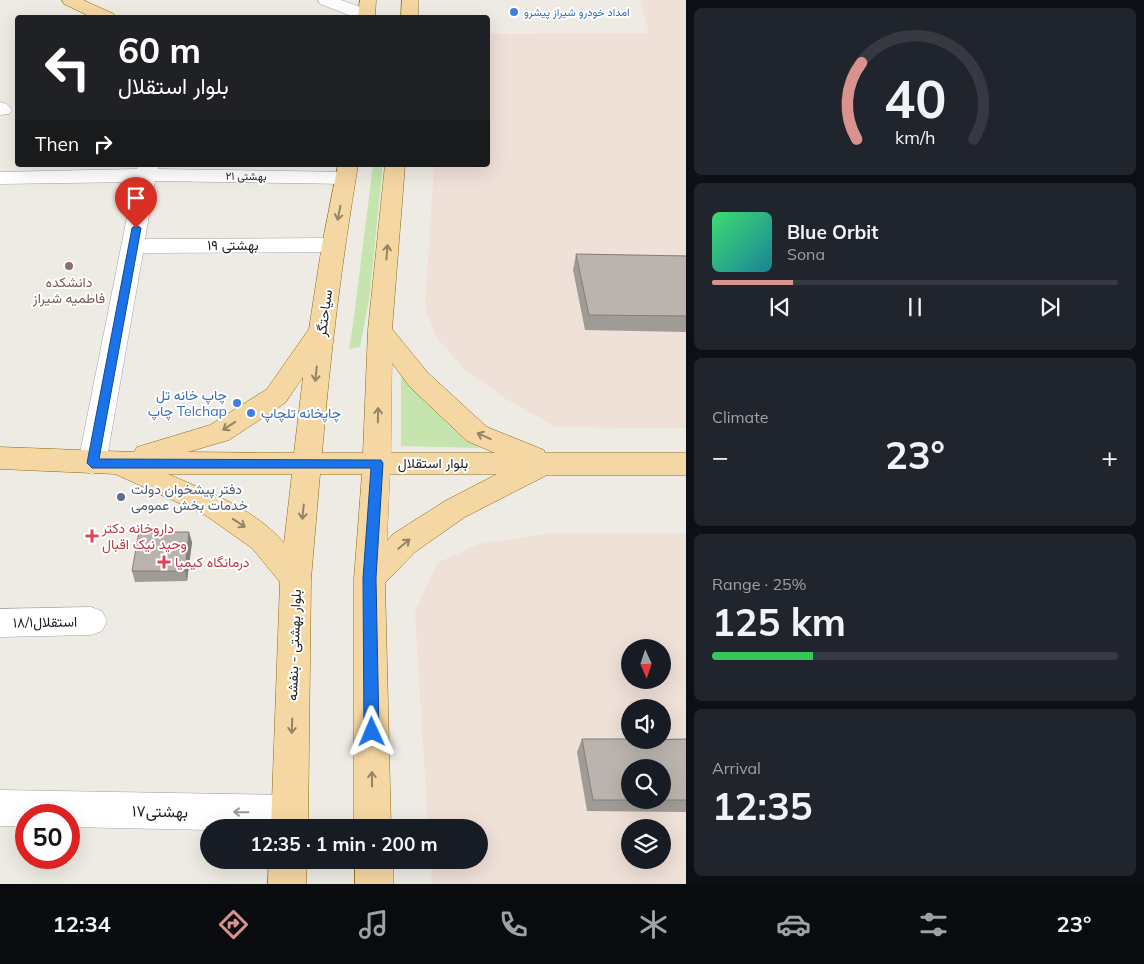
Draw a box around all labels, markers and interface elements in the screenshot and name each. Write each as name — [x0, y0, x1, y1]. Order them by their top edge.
place label: امداد خودرو شیراز پیشرو — [524, 5, 630, 20]
marker: امداد خودرو شیراز پیشرو — [508, 6, 520, 18]
text: 60 m — [118, 28, 201, 72]
icon: left — [35, 35, 100, 100]
text: 40 — [884, 66, 946, 131]
text: بلوار استقلال — [118, 72, 229, 100]
text: km/h — [895, 126, 935, 148]
icon: right — [89, 130, 117, 158]
text: Then — [35, 132, 79, 156]
street label: ۲۱ بهشتی — [225, 169, 267, 183]
pin — [115, 177, 157, 228]
icon: arrive — [122, 184, 150, 212]
one-way arrow — [334, 204, 344, 220]
text: Blue Orbit — [787, 220, 878, 244]
street label: ۱۹ بهشتی — [207, 236, 259, 254]
text: Sona — [787, 244, 825, 264]
one-way arrow — [383, 245, 392, 261]
marker: دانشکده فاطمیه شیراز — [63, 260, 75, 272]
place label: دانشکده فاطمیه شیراز — [32, 273, 105, 307]
street label: سیاحتگر — [312, 288, 336, 339]
icon: previous — [766, 293, 794, 321]
icon: pause — [901, 293, 929, 321]
icon: next — [1036, 293, 1064, 321]
one-way arrow — [311, 365, 321, 381]
place label: چاپ خانه تل چاپ Telchap — [148, 386, 227, 421]
marker: چاپ خانه تل چاپ Telchap — [231, 397, 243, 409]
place label: چاپخانه تلچاپ — [261, 404, 341, 423]
marker: چاپخانه تلچاپ — [245, 407, 257, 419]
one-way arrow — [373, 407, 383, 423]
text: Climate — [712, 407, 768, 427]
one-way arrow — [223, 422, 237, 432]
one-way arrow — [477, 431, 492, 441]
text: 23° — [885, 431, 945, 479]
text: − — [712, 439, 729, 474]
text: + — [1101, 439, 1118, 474]
street label: بلوار استقلال — [398, 454, 468, 473]
place label: دفتر پیشخوان دولت خدمات بخش عمومی — [131, 480, 248, 514]
marker: دفتر پیشخوان دولت خدمات بخش عمومی — [115, 491, 127, 503]
one-way arrow — [298, 503, 308, 519]
one-way arrow — [232, 518, 246, 528]
place label: داروخانه دکتر وحید نیک اقبال — [101, 519, 187, 554]
marker: داروخانه دکتر وحید نیک اقبال — [86, 530, 98, 542]
one-way arrow — [397, 538, 410, 550]
place label: درمانگاه کیمیا — [175, 553, 250, 571]
marker: درمانگاه کیمیا — [157, 555, 171, 569]
text: Range · 25% — [712, 574, 807, 594]
street label: بلوار بهشتی - بنفشه — [283, 589, 305, 701]
text: 125 km — [712, 598, 846, 646]
street label: استقلال۱۸/۱ — [13, 612, 77, 633]
north arrow — [621, 639, 671, 689]
map controls — [621, 639, 671, 869]
button: sound — [621, 699, 671, 749]
position arrow — [345, 705, 397, 757]
one-way arrow — [287, 718, 297, 734]
text: Arrival — [712, 758, 761, 778]
button: search — [621, 759, 671, 809]
one-way arrow — [368, 771, 377, 787]
text: 12:35 — [712, 782, 813, 830]
street label: بهشتی۱۷ — [132, 801, 188, 822]
speed limit sign: 50 — [15, 804, 80, 869]
one-way arrow — [233, 808, 249, 817]
button: layers — [621, 819, 671, 869]
text: 12:35 · 1 min · 200 m — [250, 832, 438, 856]
icon: directions — [216, 907, 251, 942]
icon: music — [356, 907, 391, 942]
icon: phone — [496, 907, 531, 942]
icon: climate — [636, 907, 671, 942]
icon: car — [776, 907, 811, 942]
icon: filters — [916, 907, 951, 942]
text: 12:34 — [53, 910, 111, 938]
text: 23° — [1057, 910, 1091, 938]

